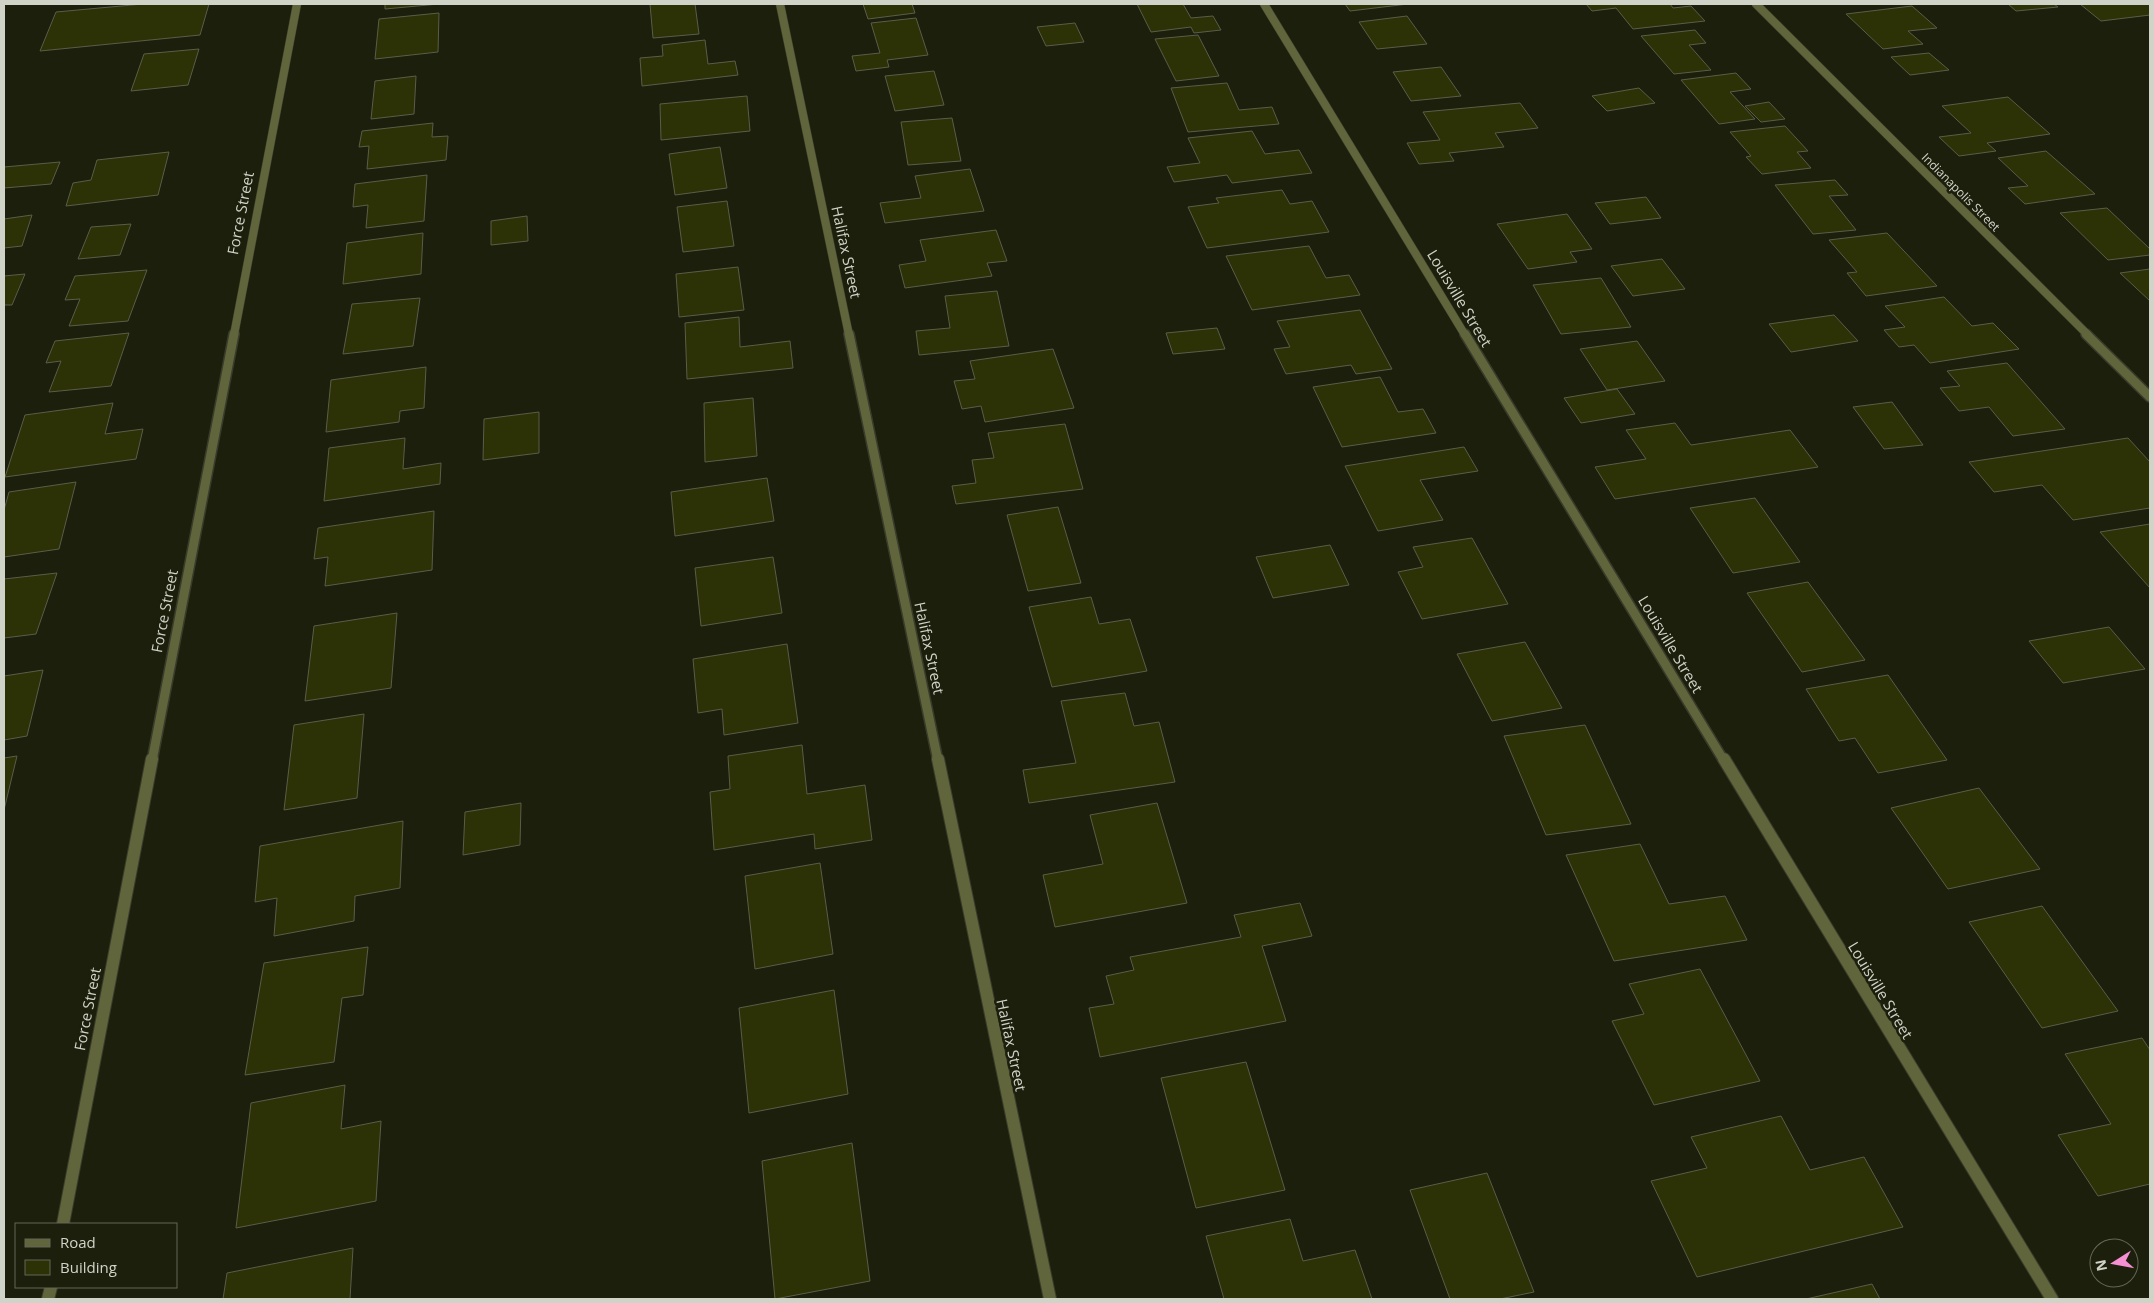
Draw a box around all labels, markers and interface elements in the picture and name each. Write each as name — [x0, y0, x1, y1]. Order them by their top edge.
street label: Indianapolis Street — [1918, 149, 2004, 235]
street label: Force Street — [222, 170, 258, 256]
street label: Halifax Street — [827, 204, 867, 300]
street label: Louisville Street — [1423, 246, 1497, 350]
street label: Force Street — [146, 568, 182, 654]
street label: Louisville Street — [1634, 592, 1708, 696]
street label: Halifax Street — [910, 600, 950, 696]
street label: Louisville Street — [1844, 938, 1918, 1042]
street label: Force Street — [69, 966, 105, 1052]
street label: Halifax Street — [992, 997, 1032, 1093]
legend — [15, 1223, 178, 1288]
text: Road — [60, 1232, 96, 1252]
north arrow — [2089, 1238, 2139, 1288]
text: Building — [60, 1257, 117, 1277]
text: N — [2090, 1258, 2111, 1273]

